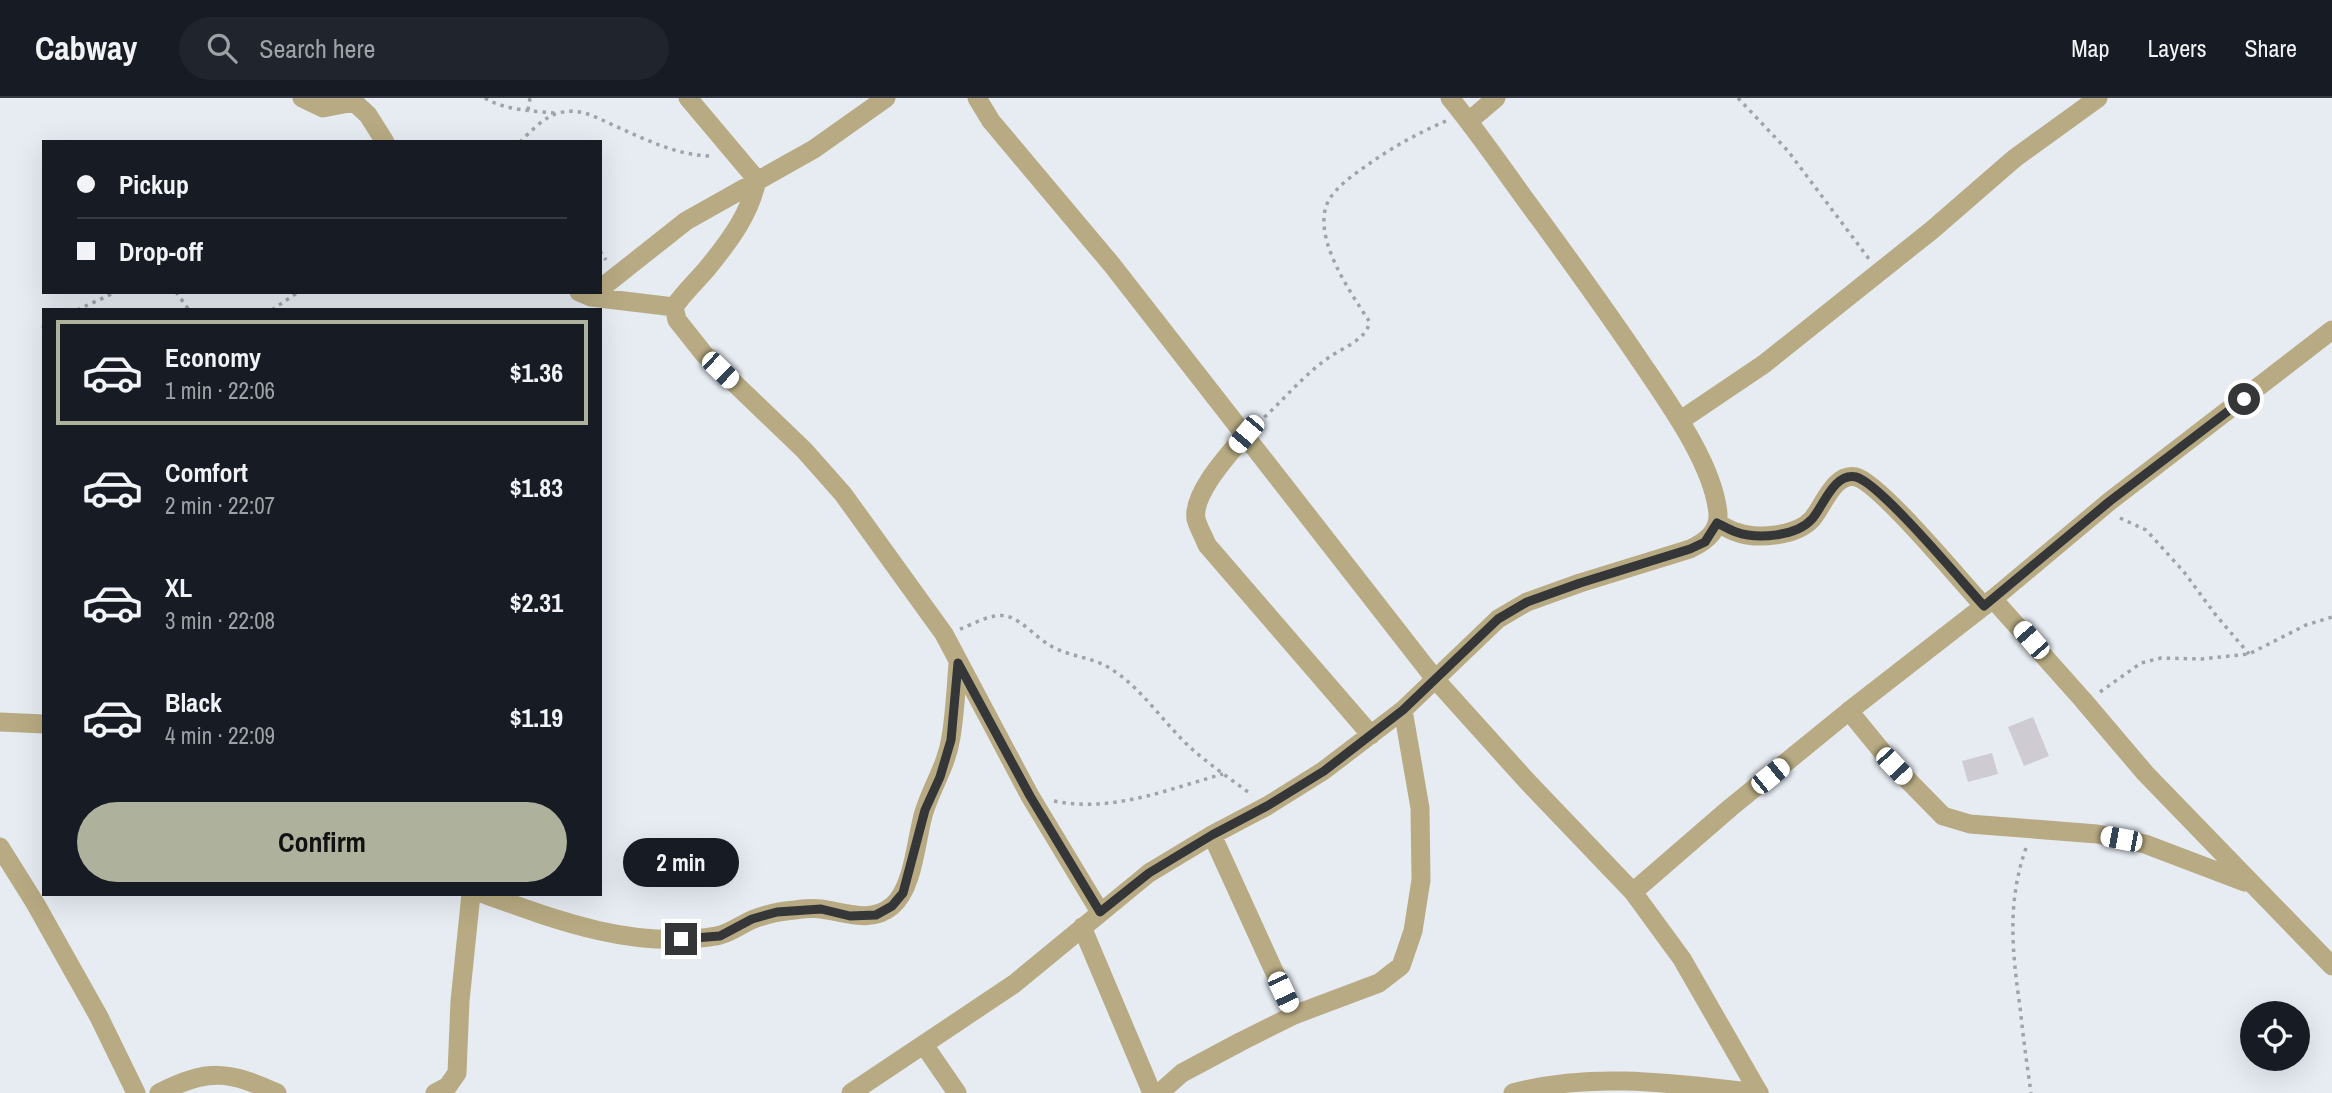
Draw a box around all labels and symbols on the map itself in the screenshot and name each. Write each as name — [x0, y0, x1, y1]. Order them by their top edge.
car — [698, 348, 743, 392]
route start — [2228, 383, 2260, 415]
car — [1225, 411, 1268, 457]
car — [2010, 617, 2053, 663]
car — [1872, 743, 1917, 789]
car — [1748, 755, 1793, 797]
car — [2099, 825, 2144, 853]
callout: 2 min — [623, 838, 739, 886]
route end — [665, 923, 697, 955]
car — [1265, 969, 1302, 1015]

